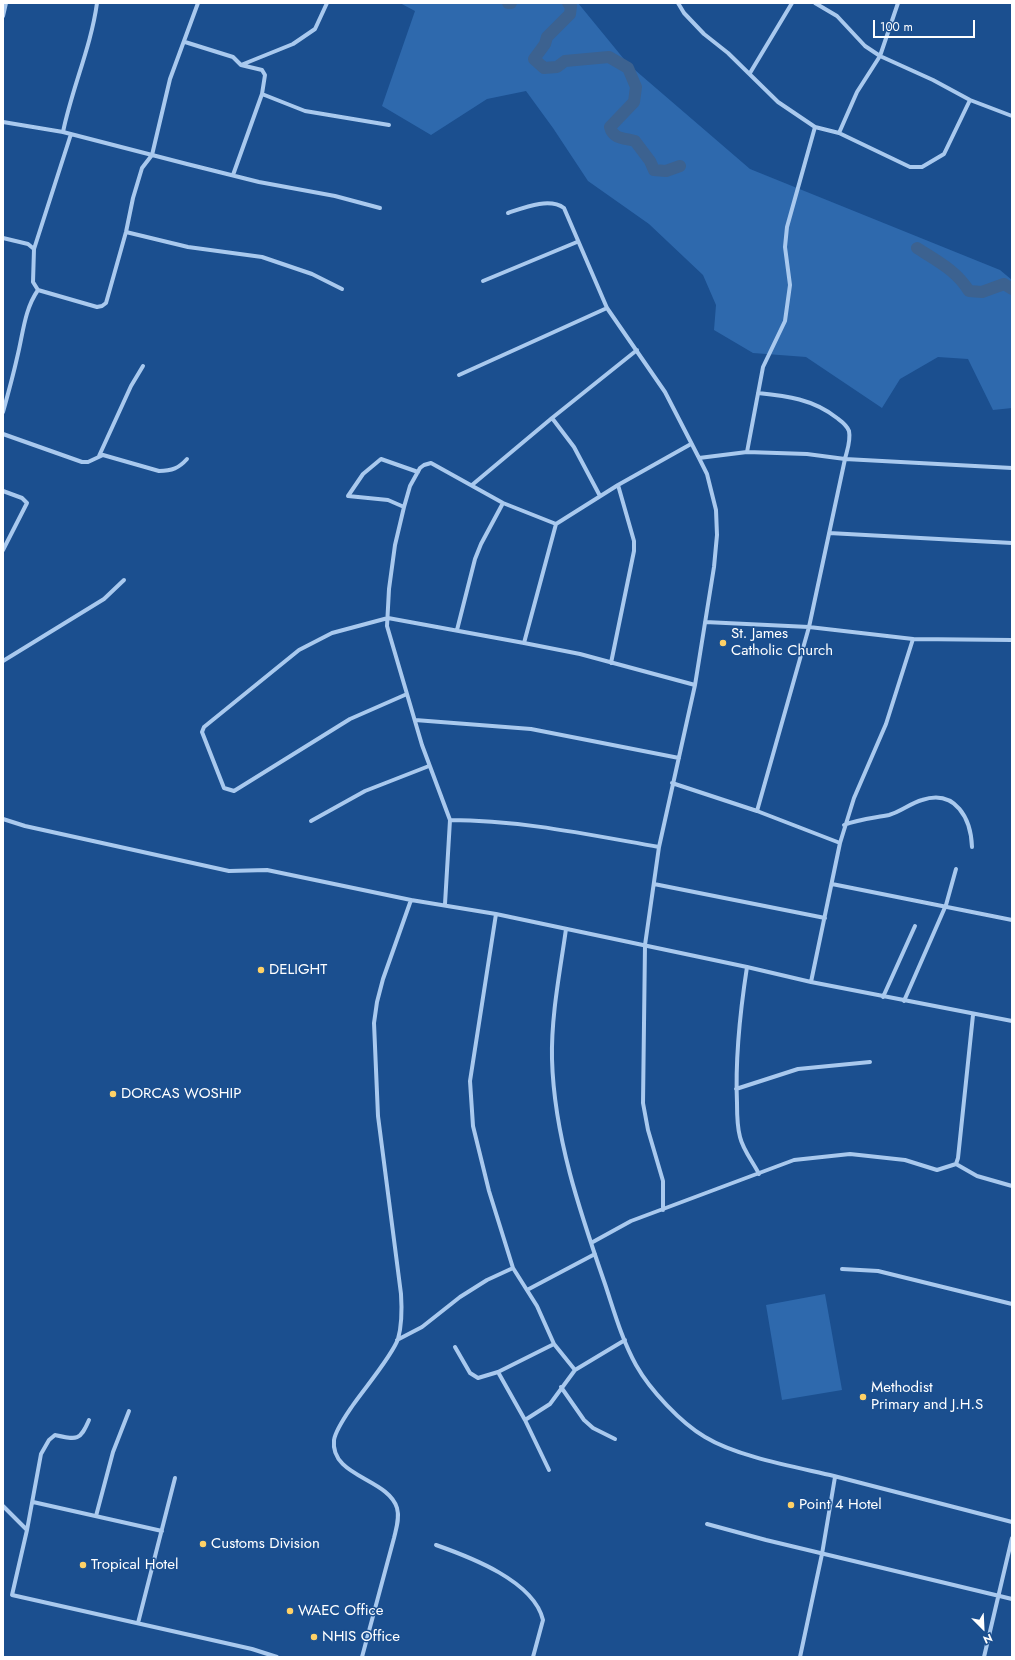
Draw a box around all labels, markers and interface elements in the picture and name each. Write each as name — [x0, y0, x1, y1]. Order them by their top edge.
scale bar — [875, 12, 977, 38]
text: 100 m — [880, 18, 913, 36]
place label: St. James Catholic Church — [731, 625, 833, 660]
marker: St. James Catholic Church — [718, 638, 728, 648]
place label: DELIGHT — [269, 961, 327, 979]
marker: DELIGHT — [256, 965, 266, 975]
place label: DORCAS WOSHIP — [121, 1085, 241, 1103]
marker: DORCAS WOSHIP — [108, 1089, 118, 1099]
place label: Methodist Primary and J.H.S — [871, 1379, 983, 1414]
marker: Methodist Primary and J.H.S — [858, 1392, 868, 1402]
place label: Point 4 Hotel — [799, 1496, 882, 1514]
marker: Point 4 Hotel — [786, 1500, 796, 1510]
place label: Customs Division — [211, 1535, 320, 1553]
marker: Customs Division — [198, 1539, 208, 1549]
place label: Tropical Hotel — [91, 1556, 178, 1574]
marker: Tropical Hotel — [78, 1560, 88, 1570]
place label: WAEC Office — [298, 1602, 383, 1620]
marker: WAEC Office — [285, 1606, 295, 1616]
north arrow — [963, 1608, 1003, 1648]
place label: NHIS Office — [322, 1628, 400, 1646]
text: N — [981, 1630, 995, 1648]
marker: NHIS Office — [309, 1632, 319, 1642]

